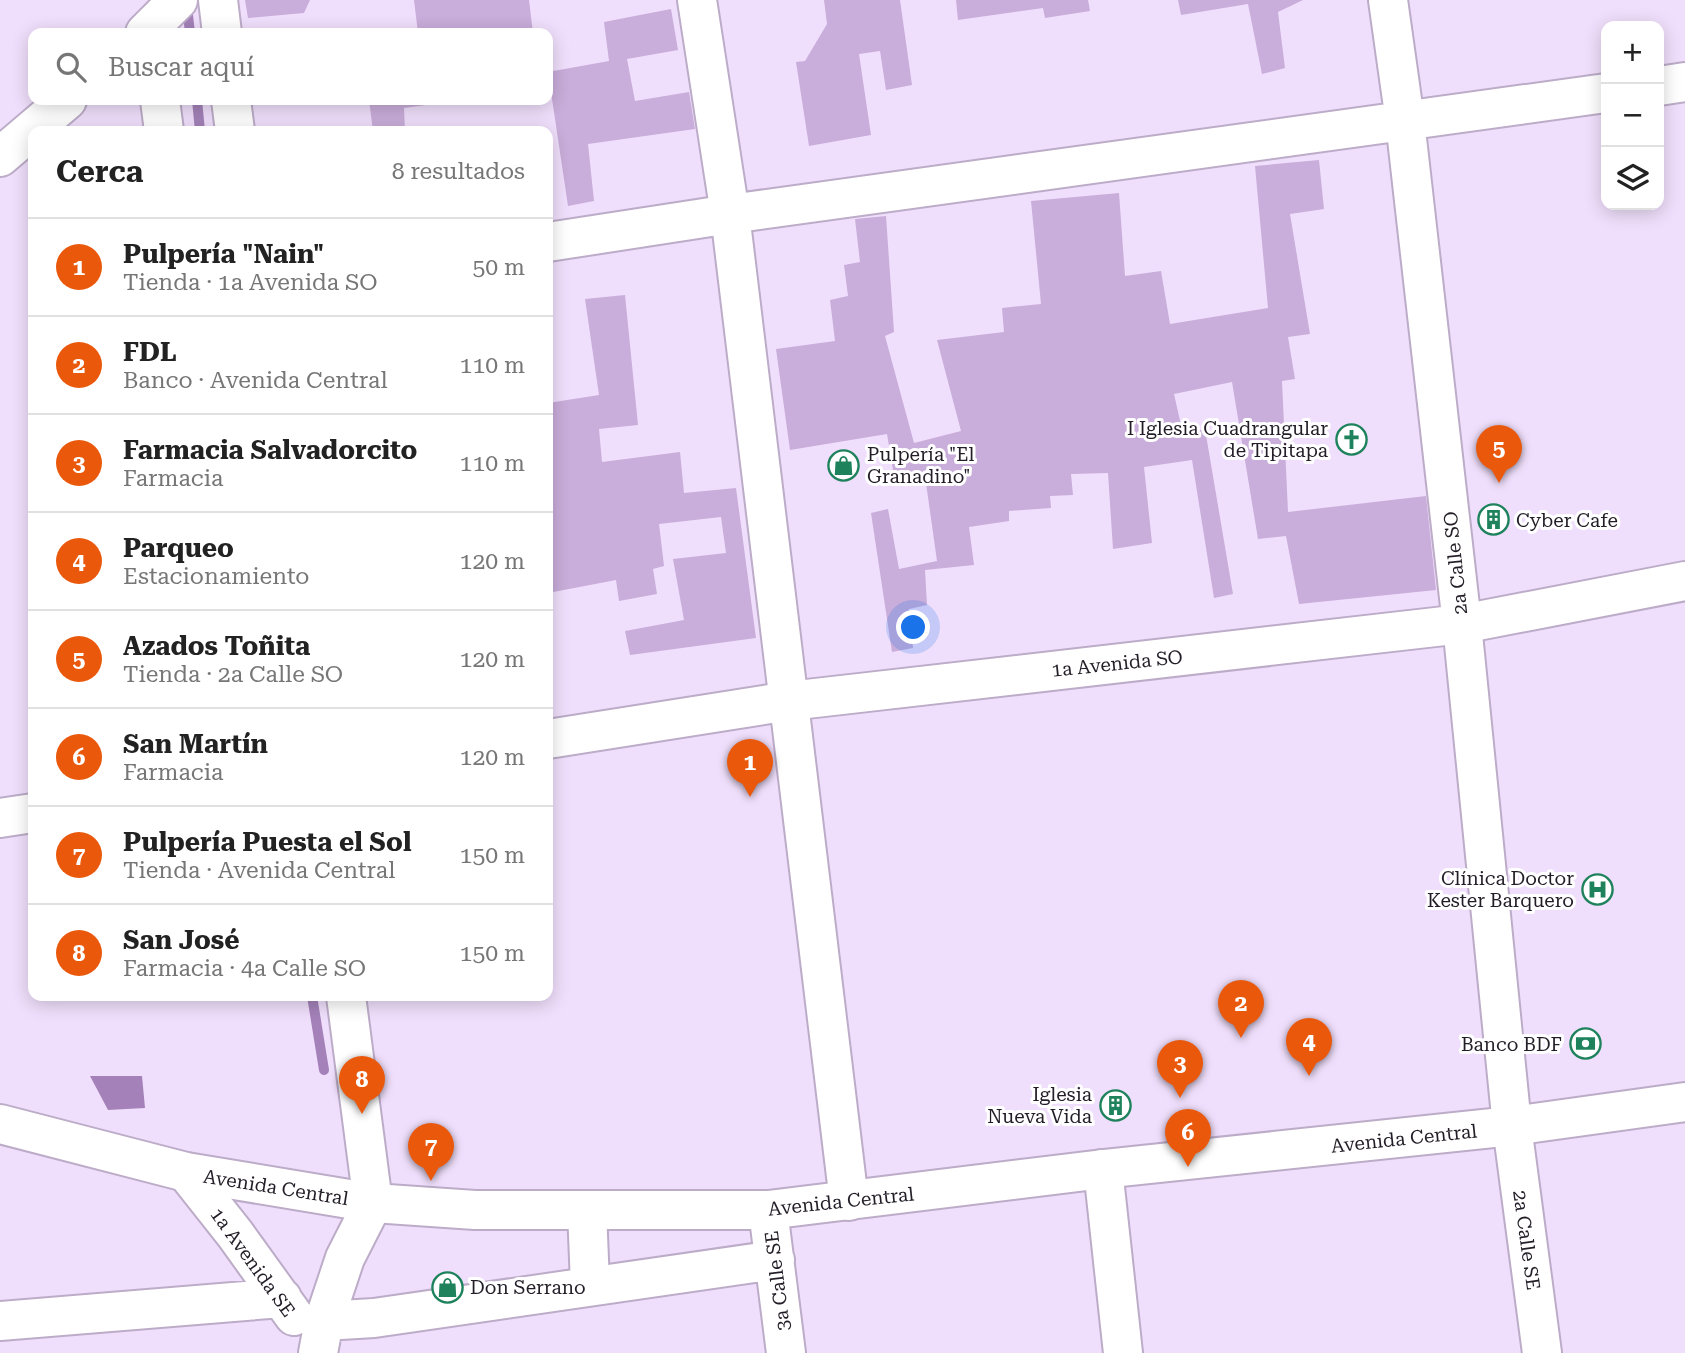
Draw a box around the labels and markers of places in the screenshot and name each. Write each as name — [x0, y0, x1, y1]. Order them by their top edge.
place label: I Iglesia Cuadrangular de Tipitapa — [1127, 417, 1329, 462]
church icon: I Iglesia Cuadrangular de Tipitapa — [1334, 422, 1368, 456]
pin: 5 — [1476, 425, 1522, 483]
place label: Pulpería "El Granadino" — [867, 443, 974, 488]
shop icon: Pulpería "El Granadino" — [827, 448, 861, 482]
building icon: Cyber Cafe — [1476, 503, 1510, 537]
place label: Cyber Cafe — [1516, 509, 1618, 532]
pin: 1 — [727, 739, 773, 797]
place label: Clínica Doctor Kester Barquero — [1427, 867, 1574, 912]
hospital icon: Clínica Doctor Kester Barquero — [1580, 872, 1614, 906]
pin: 2 — [1218, 980, 1264, 1038]
pin: 4 — [1286, 1018, 1332, 1076]
bank icon: Banco BDF — [1568, 1027, 1602, 1061]
place label: Banco BDF — [1461, 1033, 1562, 1056]
pin: 3 — [1157, 1040, 1203, 1098]
pin: 8 — [339, 1056, 385, 1114]
place label: Iglesia Nueva Vida — [987, 1083, 1093, 1128]
building icon: Iglesia Nueva Vida — [1098, 1088, 1132, 1122]
pin: 6 — [1165, 1109, 1211, 1167]
pin: 7 — [408, 1123, 454, 1181]
shop icon: Don Serrano — [430, 1270, 464, 1304]
place label: Don Serrano — [470, 1276, 586, 1299]

